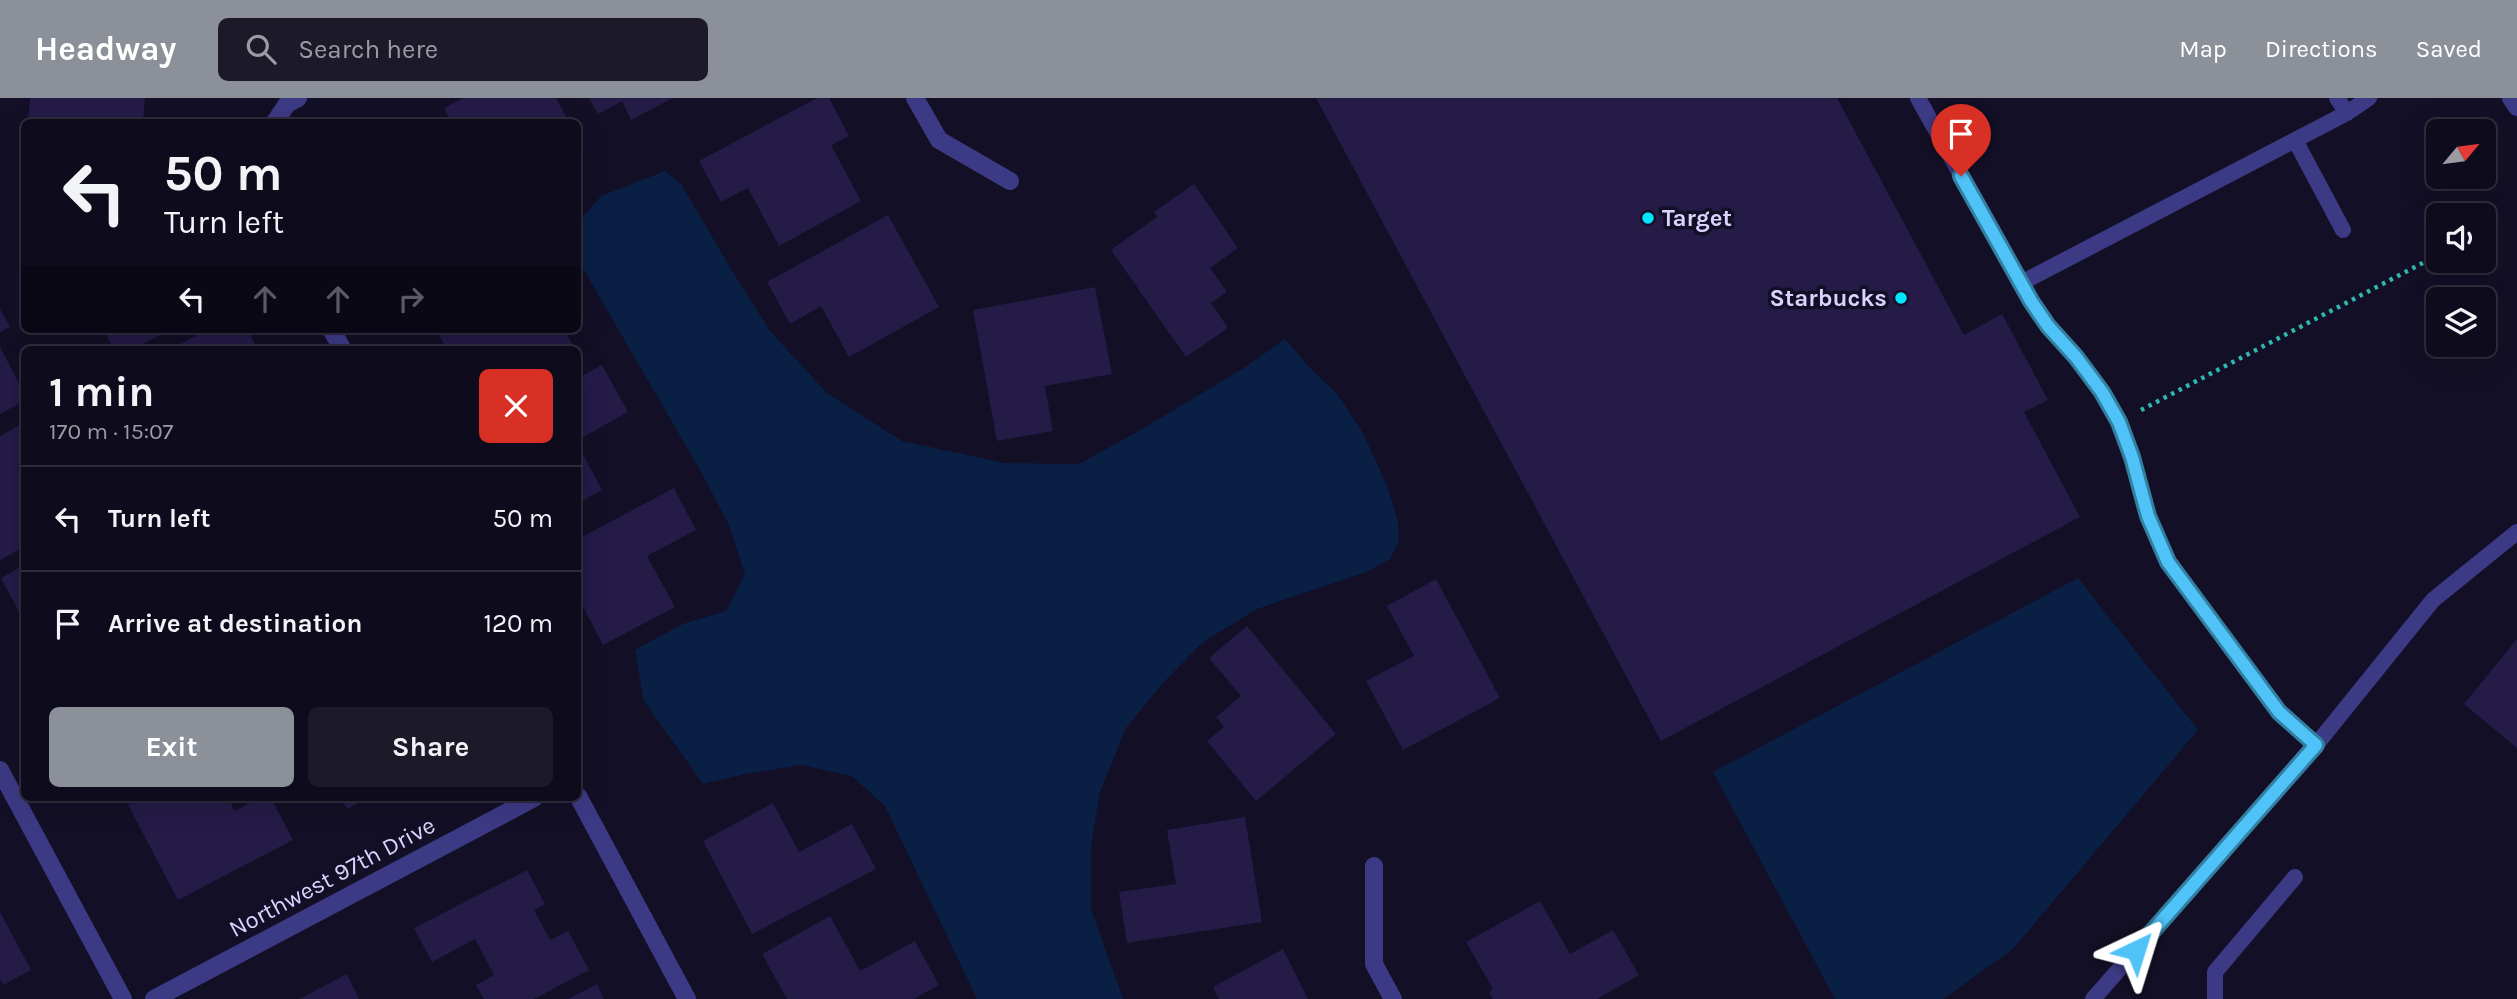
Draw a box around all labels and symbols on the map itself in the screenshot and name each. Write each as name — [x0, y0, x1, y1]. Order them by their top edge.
pin — [1931, 104, 1991, 176]
north arrow — [2426, 119, 2496, 189]
place label: Target — [1662, 204, 1732, 232]
marker: Target — [1640, 210, 1656, 226]
place label: Starbucks — [1769, 284, 1887, 312]
marker: Starbucks — [1893, 290, 1909, 306]
street label: Northwest 97th Drive — [224, 811, 440, 943]
position arrow — [2099, 913, 2173, 987]

